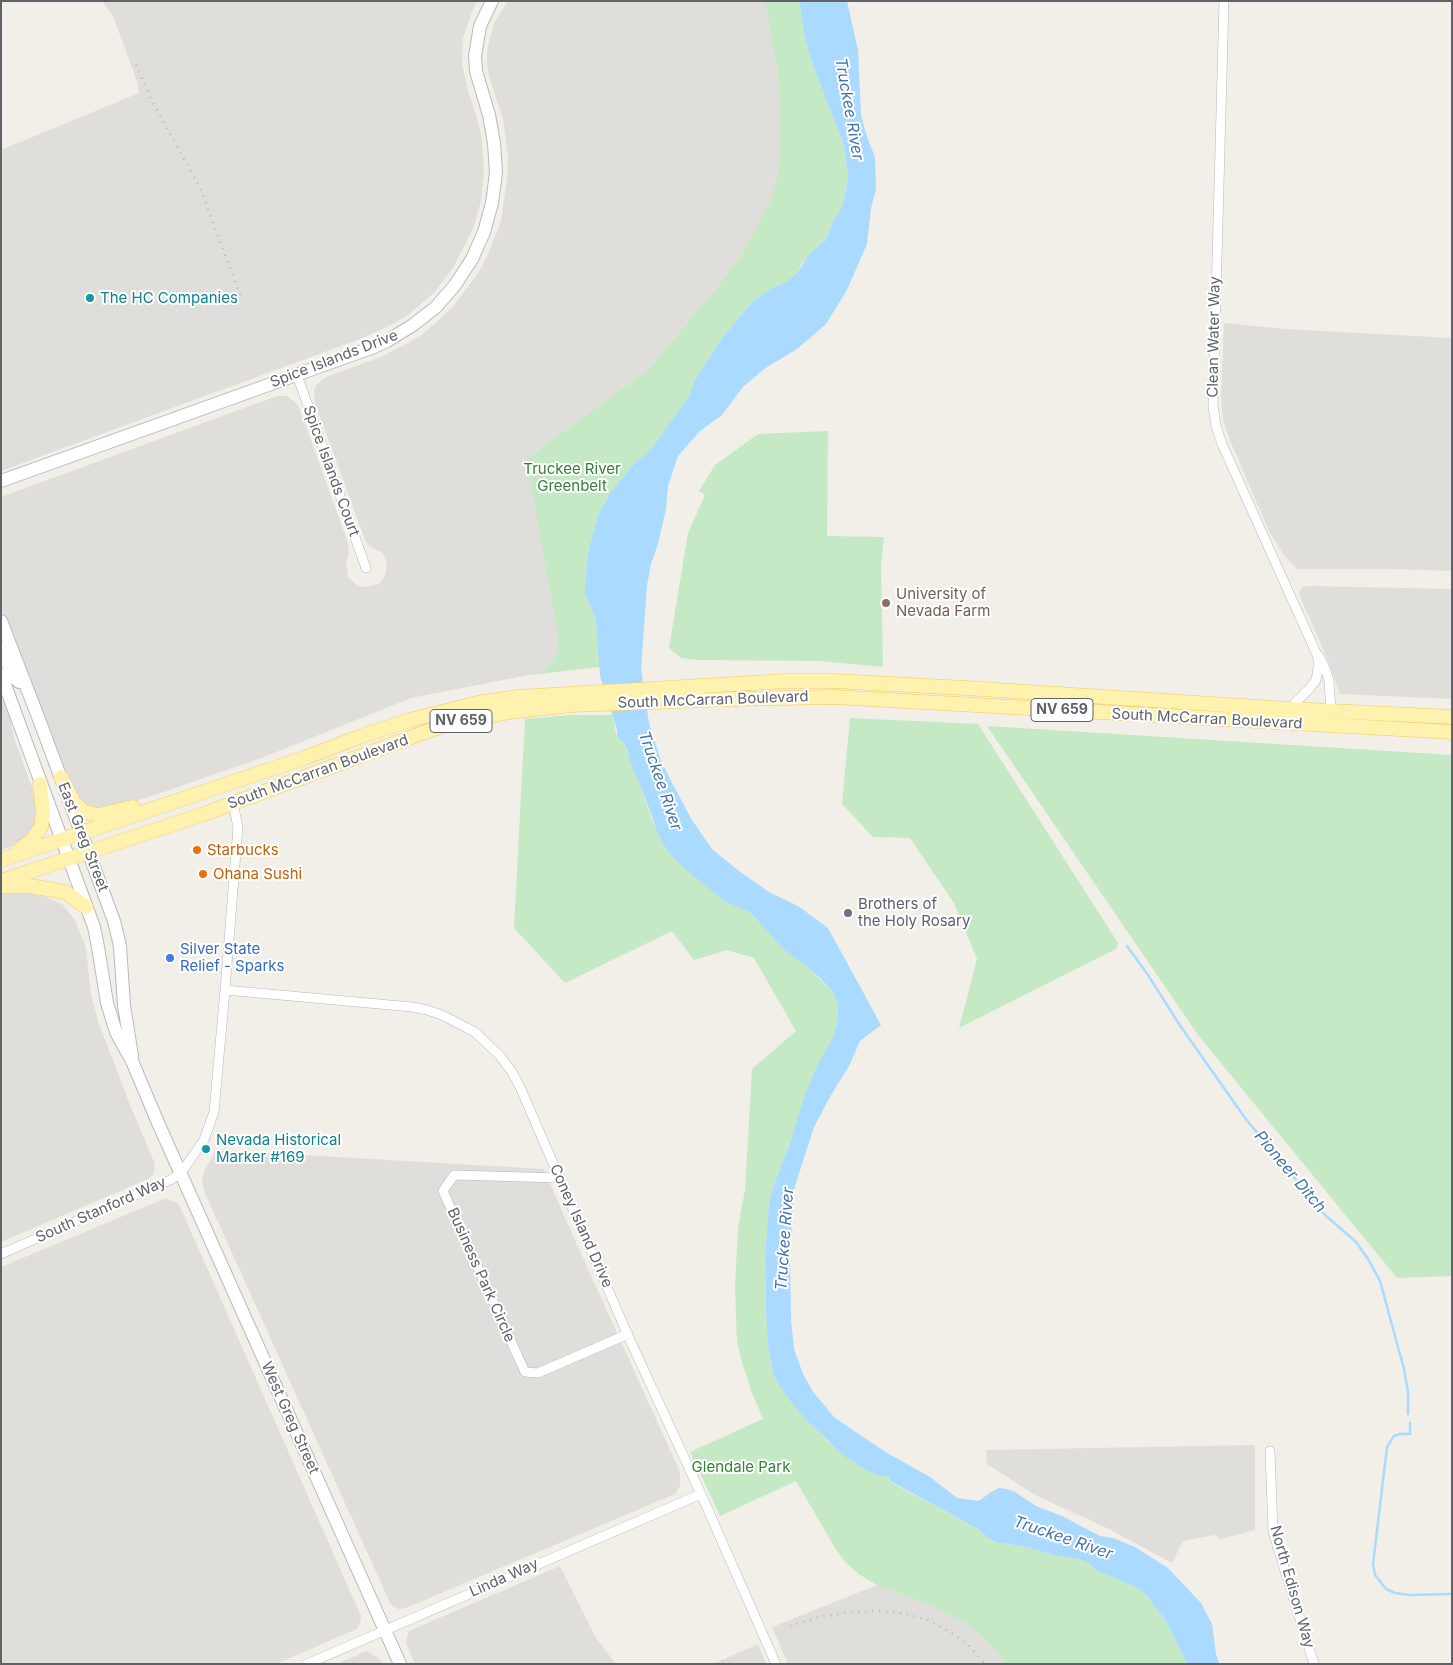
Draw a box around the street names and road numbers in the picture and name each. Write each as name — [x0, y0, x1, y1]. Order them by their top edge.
street label: Clean Water Way — [1204, 276, 1224, 398]
street label: Spice Islands Drive — [268, 326, 400, 392]
street label: Spice Islands Court — [299, 403, 363, 539]
street label: South McCarran Boulevard — [617, 688, 809, 712]
road number: NV 659 — [1031, 698, 1093, 722]
street label: South McCarran Boulevard — [1111, 705, 1303, 733]
road number: NV 659 — [430, 709, 492, 732]
street label: South McCarran Boulevard — [225, 731, 411, 813]
street label: East Greg Street — [54, 780, 112, 894]
street label: Coney Island Drive — [546, 1161, 616, 1291]
street label: South Stanford Way — [33, 1173, 169, 1247]
street label: Business Park Circle — [443, 1205, 519, 1345]
street label: West Greg Street — [257, 1359, 323, 1477]
street label: North Edison Way — [1266, 1524, 1318, 1650]
street label: Linda Way — [467, 1555, 541, 1601]

